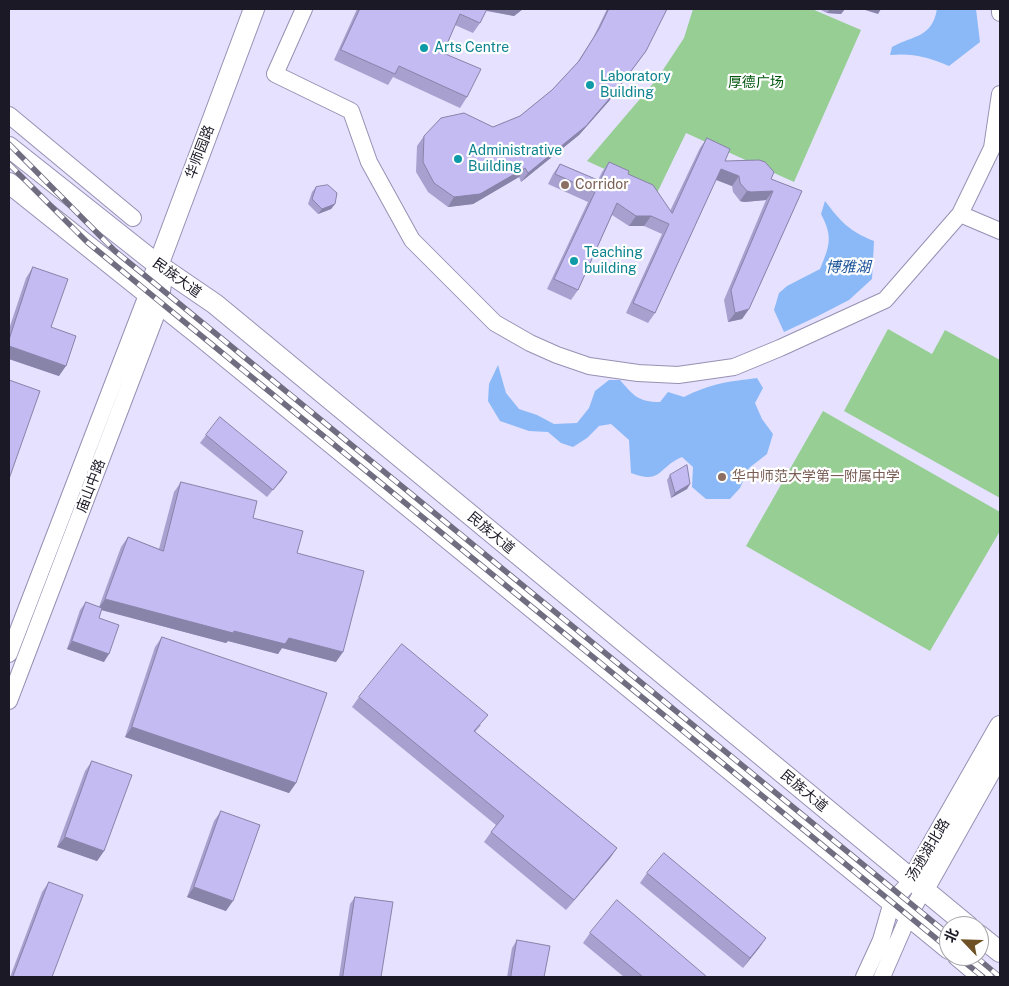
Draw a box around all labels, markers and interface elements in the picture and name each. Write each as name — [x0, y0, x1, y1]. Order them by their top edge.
place label: Arts Centre — [434, 40, 509, 56]
marker: Arts Centre — [418, 42, 430, 54]
place label: Laboratory Building — [600, 69, 671, 102]
park label: 厚德广场 — [728, 75, 784, 91]
marker: Laboratory Building — [584, 79, 596, 91]
street label: 华师园路 — [182, 123, 218, 181]
place label: Administrative Building — [468, 143, 562, 176]
marker: Administrative Building — [452, 153, 464, 165]
place label: Corridor — [575, 177, 629, 193]
marker: Corridor — [559, 179, 571, 191]
place label: Teaching building — [584, 245, 643, 278]
street label: 民族大道 — [149, 255, 205, 301]
marker: Teaching building — [568, 255, 580, 267]
water label: 博雅湖 — [826, 258, 870, 276]
street label: 庙山中路 — [73, 457, 109, 515]
place label: 华中师范大学第一附属中学 — [732, 469, 900, 485]
marker: 华中师范大学第一附属中学 — [716, 471, 728, 483]
street label: 民族大道 — [464, 509, 518, 557]
street label: 民族大道 — [777, 767, 831, 815]
street label: 汤逊湖北路 — [903, 816, 953, 884]
north arrow — [939, 916, 989, 966]
text: 北 — [941, 926, 961, 945]

